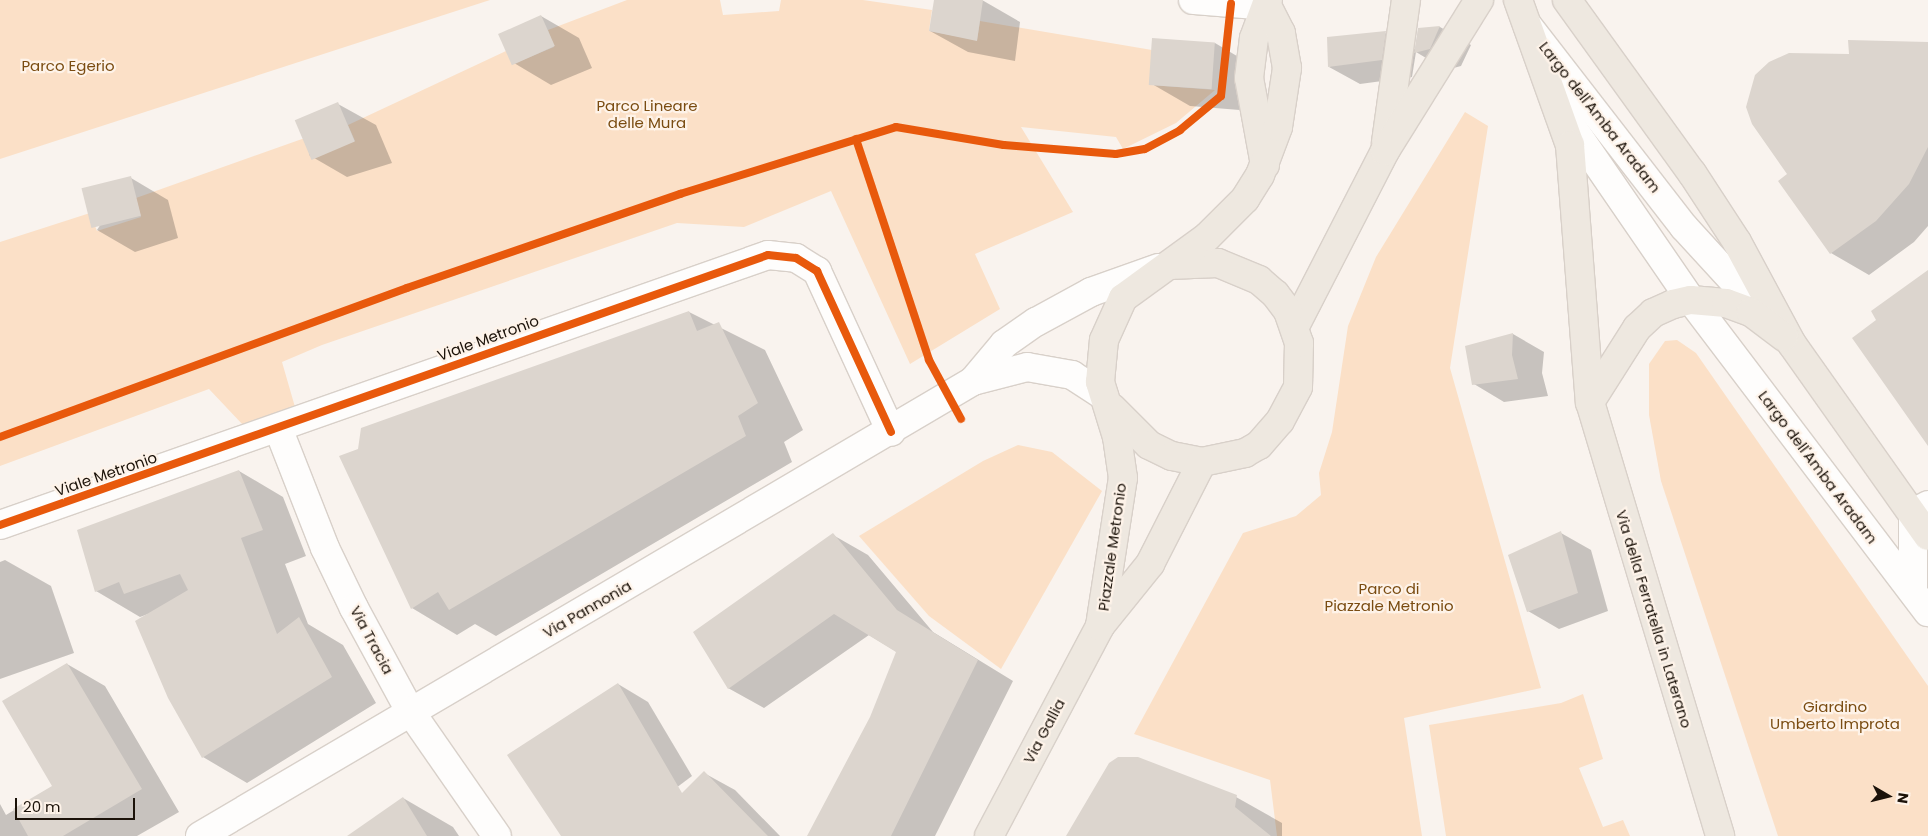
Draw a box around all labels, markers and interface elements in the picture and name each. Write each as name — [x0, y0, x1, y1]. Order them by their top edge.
street label: Largo dell'Amba Aradam — [1535, 38, 1665, 196]
park label: Parco Egerio — [21, 57, 115, 75]
park label: Parco Lineare delle Mura — [596, 96, 698, 131]
street label: Viale Metronio — [435, 311, 541, 365]
street label: Largo dell'Amba Aradam — [1755, 387, 1881, 547]
street label: Viale Metronio — [53, 448, 159, 500]
street label: Piazzale Metronio — [1094, 482, 1130, 612]
street label: Via della Ferratella in Laterano — [1612, 508, 1696, 730]
street label: Via Pannonia — [540, 576, 634, 642]
park label: Parco di Piazzale Metronio — [1324, 579, 1454, 614]
street label: Via Tracia — [347, 603, 397, 677]
street label: Via Gallia — [1019, 695, 1069, 767]
park label: Giardino Umberto Improta — [1770, 697, 1900, 732]
north arrow — [1863, 771, 1913, 821]
scale bar — [18, 788, 138, 820]
text: N — [1892, 791, 1913, 805]
text: 20 m — [23, 796, 61, 817]

